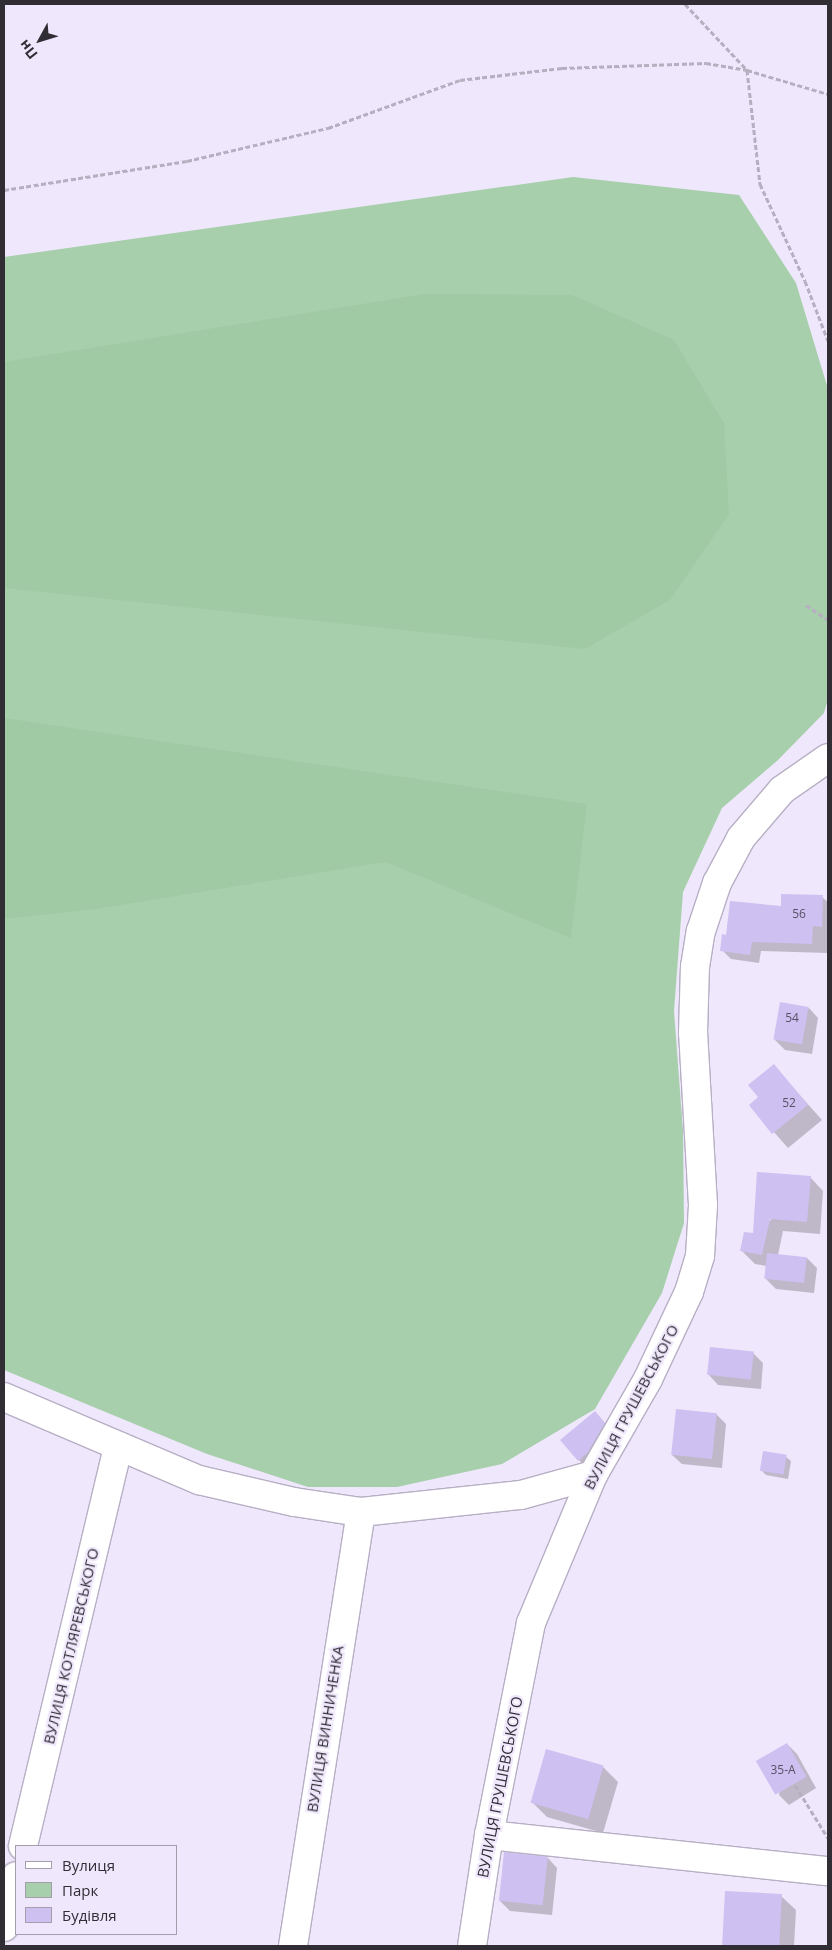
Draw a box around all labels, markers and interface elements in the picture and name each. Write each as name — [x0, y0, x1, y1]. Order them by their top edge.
north arrow — [15, 15, 65, 65]
text: Пн — [14, 36, 42, 63]
house number: 56 — [792, 907, 806, 921]
house number: 54 — [785, 1011, 799, 1025]
house number: 52 — [782, 1096, 796, 1110]
street label: ВУЛИЦЯ ГРУШЕВСЬКОГО — [580, 1321, 682, 1493]
street label: ВУЛИЦЯ КОТЛЯРЕВСЬКОГО — [40, 1546, 102, 1746]
street label: ВУЛИЦЯ ВИННИЧЕНКА — [303, 1644, 347, 1814]
street label: ВУЛИЦЯ ГРУШЕВСЬКОГО — [474, 1695, 526, 1879]
house number: 35-А — [770, 1763, 796, 1777]
legend — [15, 1845, 178, 1935]
text: Вулиця — [62, 1855, 115, 1875]
text: Парк — [62, 1880, 98, 1900]
text: Будівля — [62, 1905, 117, 1925]

